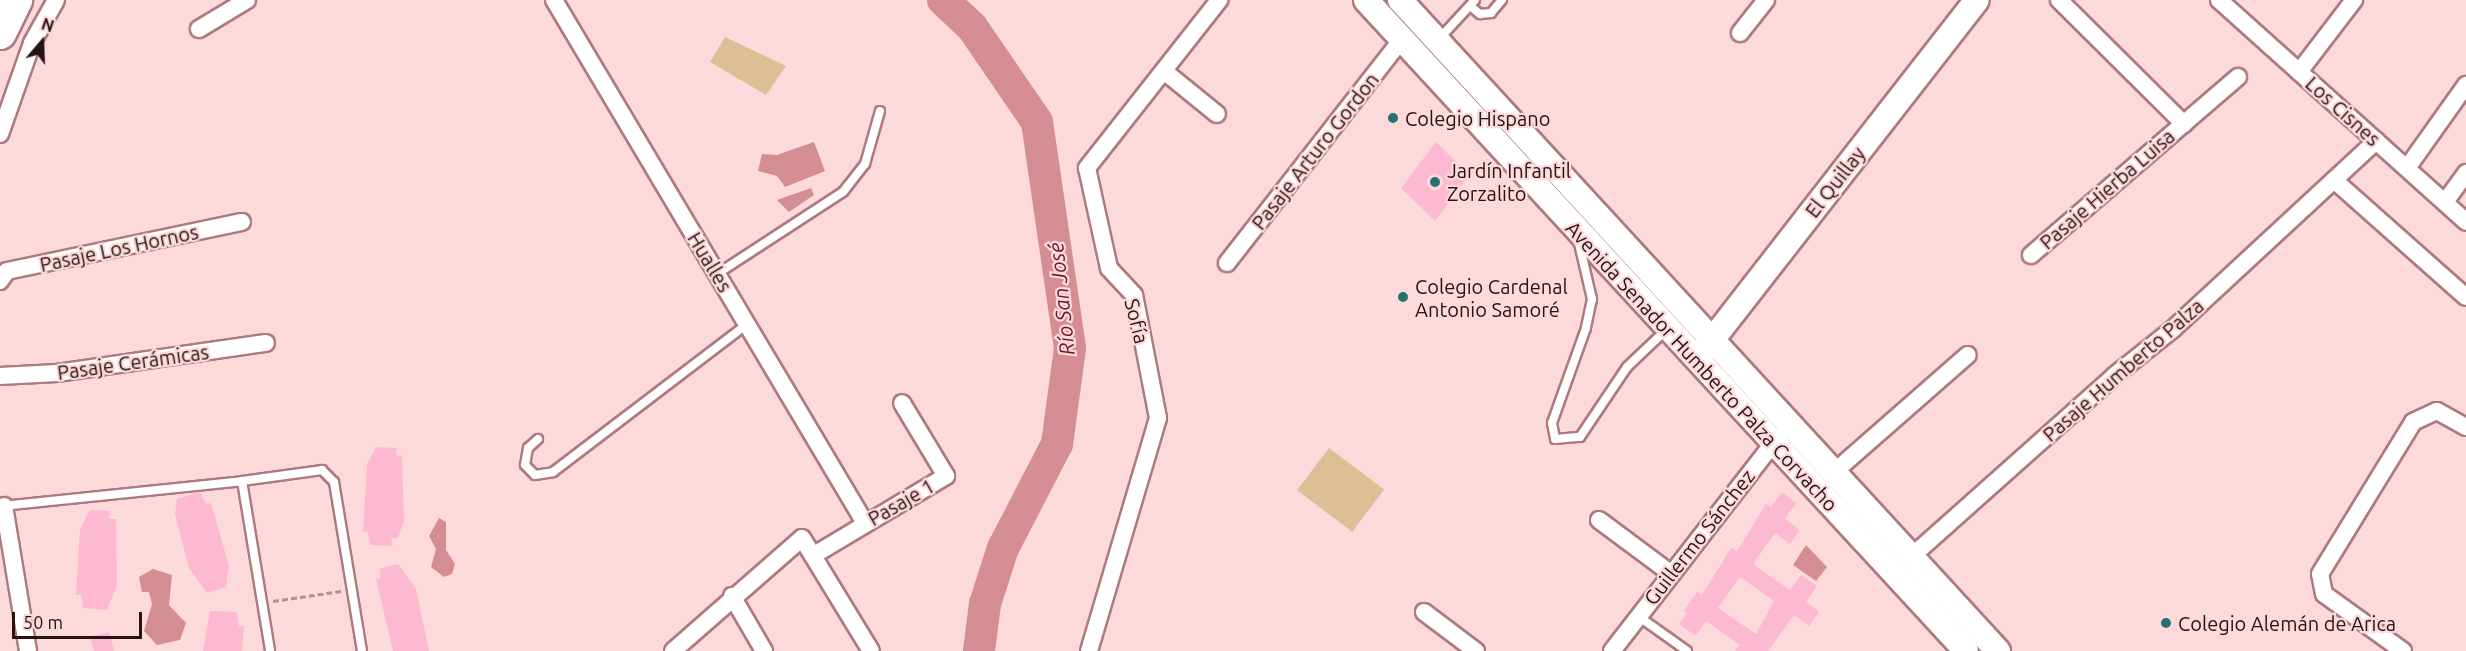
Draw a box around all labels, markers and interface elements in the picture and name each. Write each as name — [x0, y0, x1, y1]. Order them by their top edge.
north arrow — [12, 12, 72, 72]
text: N — [39, 15, 56, 35]
street label: Pasaje Arturo Gordon — [1246, 68, 1384, 234]
street label: Los Cisnes — [2301, 71, 2385, 151]
place label: Colegio Hispano — [1405, 106, 1550, 130]
marker: Colegio Hispano — [1386, 111, 1400, 125]
street label: Pasaje Hierba Luisa — [2035, 124, 2179, 254]
street label: El Quillay — [1800, 142, 1870, 222]
place label: Jardín Infantil Zorzalito — [1447, 158, 1571, 205]
marker: Jardín Infantil Zorzalito — [1428, 175, 1442, 189]
street label: Avenida Senador Humberto Palza Corvacho — [1561, 216, 1843, 516]
street label: Pasaje Los Hornos — [37, 219, 201, 277]
street label: Hualles — [683, 228, 737, 296]
water label: Río San José — [1043, 241, 1079, 357]
place label: Colegio Cardenal Antonio Samoré — [1415, 274, 1568, 321]
marker: Colegio Cardenal Antonio Samoré — [1396, 290, 1410, 304]
street label: Pasaje Humberto Palza — [2038, 294, 2208, 446]
street label: Sofía — [1120, 296, 1154, 346]
street label: Pasaje Cerámicas — [56, 339, 210, 385]
street label: Guillermo Sánchez — [1639, 464, 1759, 610]
street label: Pasaje 1 — [863, 473, 939, 531]
scale bar — [15, 600, 146, 638]
place label: Colegio Alemán de Arica — [2178, 611, 2396, 635]
text: 50 m — [23, 612, 63, 632]
marker: Colegio Alemán de Arica — [2159, 616, 2173, 630]

